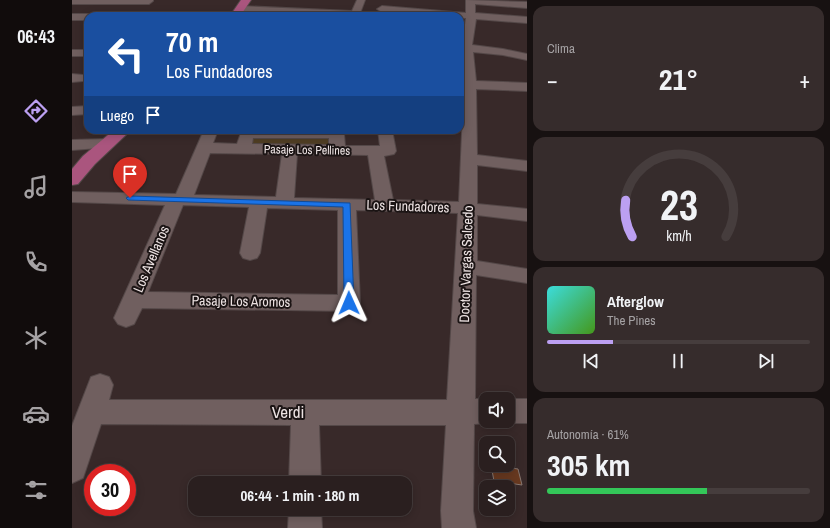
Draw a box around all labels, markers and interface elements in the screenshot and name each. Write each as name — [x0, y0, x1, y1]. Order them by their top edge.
text: 70 m — [166, 23, 218, 61]
text: 06:43 — [17, 24, 55, 49]
icon: left — [100, 28, 152, 80]
text: Clima — [547, 40, 575, 57]
text: Los Fundadores — [166, 59, 273, 84]
text: 21° — [659, 59, 698, 99]
text: − — [547, 65, 558, 95]
text: + — [799, 65, 810, 95]
icon: directions — [22, 97, 50, 125]
icon: arrive — [142, 104, 164, 126]
text: Luego — [100, 105, 134, 126]
street label: Pasaje Los Pellines — [264, 141, 350, 159]
pin — [113, 157, 147, 198]
icon: arrive — [119, 163, 141, 185]
icon: music — [22, 173, 50, 201]
text: 23 — [660, 177, 697, 233]
street label: Los Fundadores — [366, 196, 450, 216]
street label: Doctor Vargas Salcedo — [455, 205, 477, 323]
street label: Los Avellanos — [129, 223, 173, 295]
text: km/h — [666, 225, 691, 244]
icon: phone — [22, 248, 50, 276]
position arrow — [328, 282, 370, 324]
street label: Pasaje Los Aromos — [191, 291, 291, 311]
text: Afterglow — [607, 291, 664, 312]
text: The Pines — [607, 312, 656, 329]
icon: climate — [22, 324, 50, 352]
icon: previous — [580, 350, 602, 372]
icon: pause — [667, 350, 689, 372]
icon: next — [755, 350, 777, 372]
map controls — [479, 392, 515, 516]
button: sound — [479, 392, 515, 428]
icon: car — [22, 400, 50, 428]
street label: Verdi — [272, 400, 304, 423]
text: Autonomía · 61% — [547, 426, 629, 443]
button: search — [479, 436, 515, 472]
text: 305 km — [547, 445, 630, 485]
speed limit sign: 30 — [84, 464, 136, 516]
icon: filters — [22, 476, 50, 504]
button: layers — [479, 480, 515, 516]
text: 06:44 · 1 min · 180 m — [241, 485, 359, 506]

